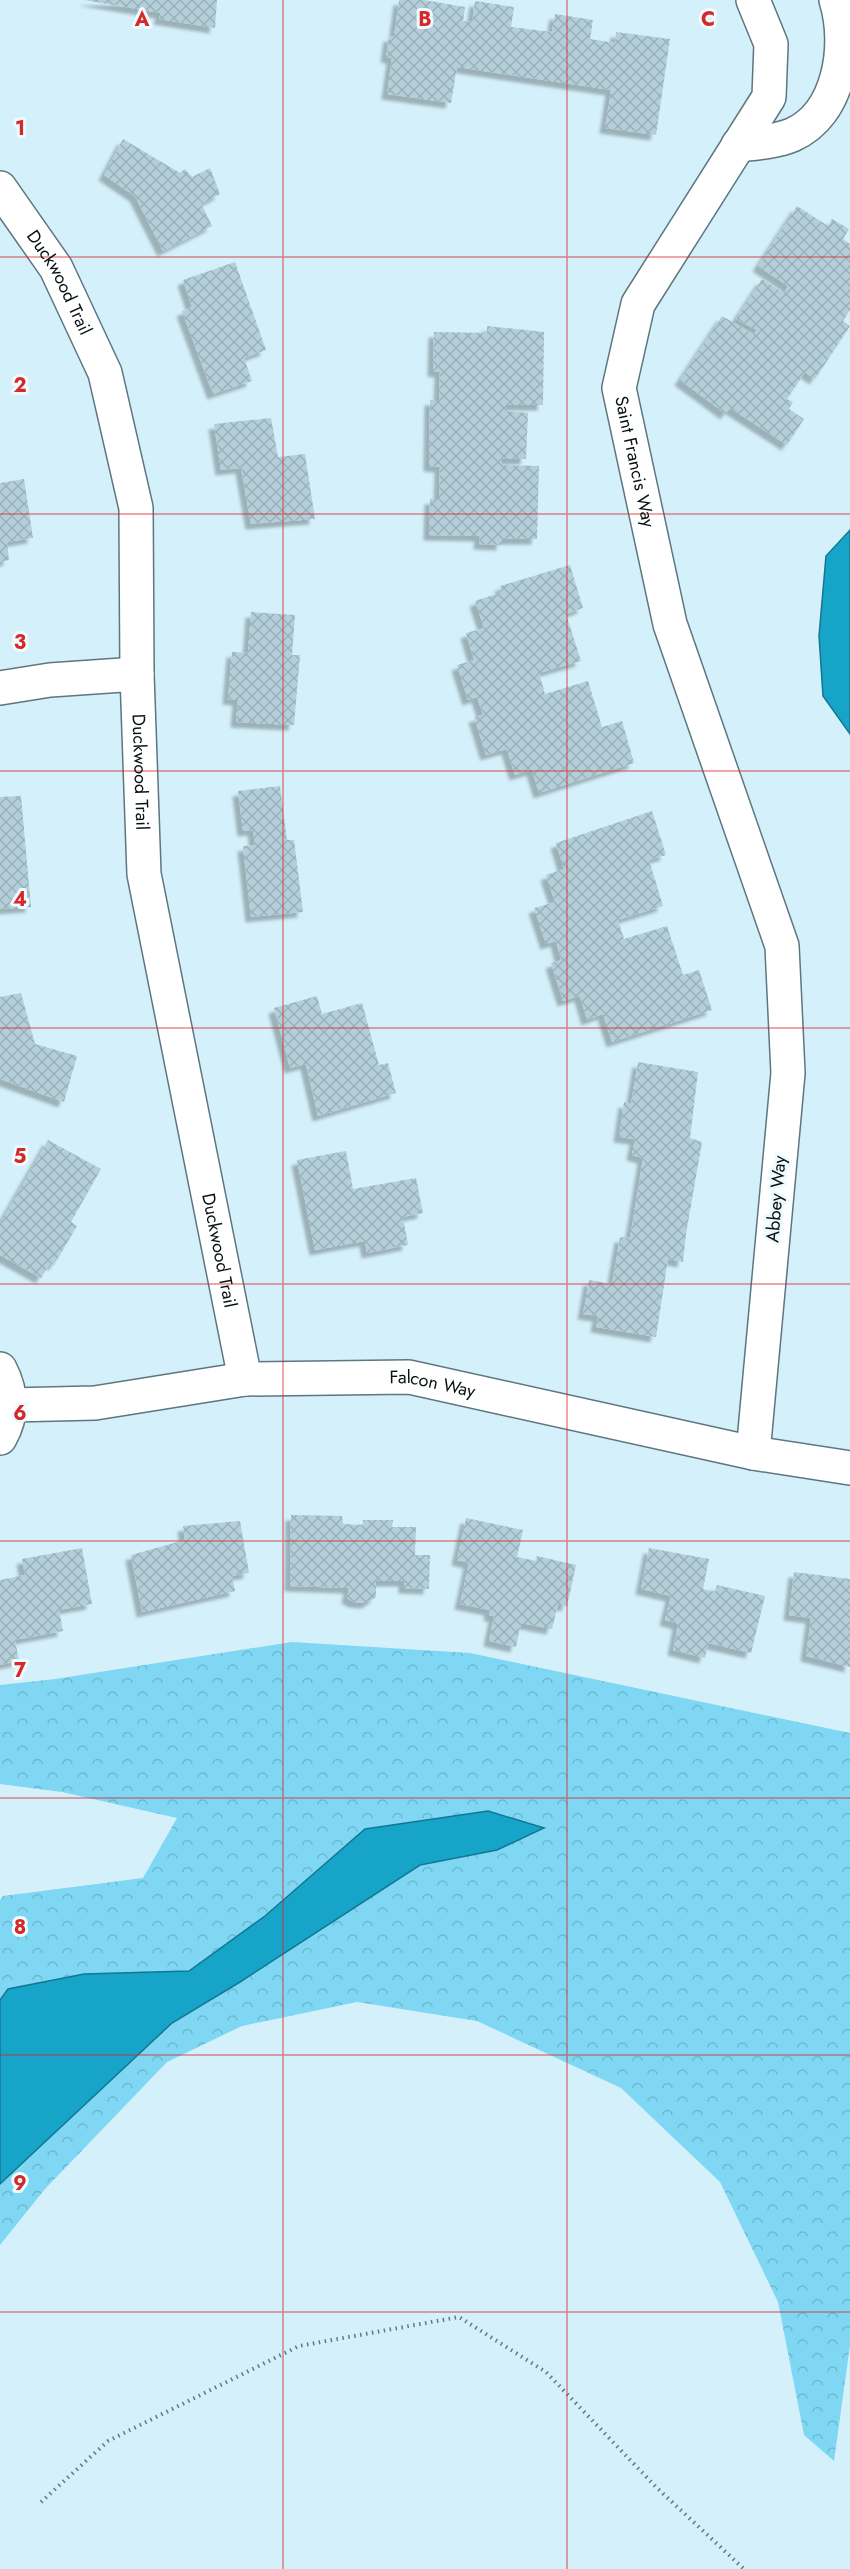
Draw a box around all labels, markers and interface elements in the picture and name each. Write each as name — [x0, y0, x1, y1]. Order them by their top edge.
text: A — [134, 5, 150, 34]
text: B — [418, 5, 432, 34]
text: C — [701, 5, 715, 34]
text: 1 — [15, 114, 25, 143]
street label: Duckwood Trail — [20, 225, 98, 339]
text: 2 — [13, 371, 27, 400]
street label: Saint Francis Way — [608, 393, 662, 530]
text: 3 — [14, 628, 26, 657]
street label: Duckwood Trail — [125, 713, 155, 831]
text: 4 — [13, 885, 27, 914]
text: 5 — [14, 1142, 27, 1171]
street label: Abbey Way — [759, 1154, 793, 1244]
street label: Duckwood Trail — [195, 1191, 243, 1310]
street label: Falcon Way — [389, 1364, 478, 1404]
text: 6 — [13, 1399, 27, 1428]
text: 7 — [14, 1656, 27, 1685]
text: 8 — [14, 1913, 26, 1942]
text: 9 — [13, 2169, 27, 2198]

